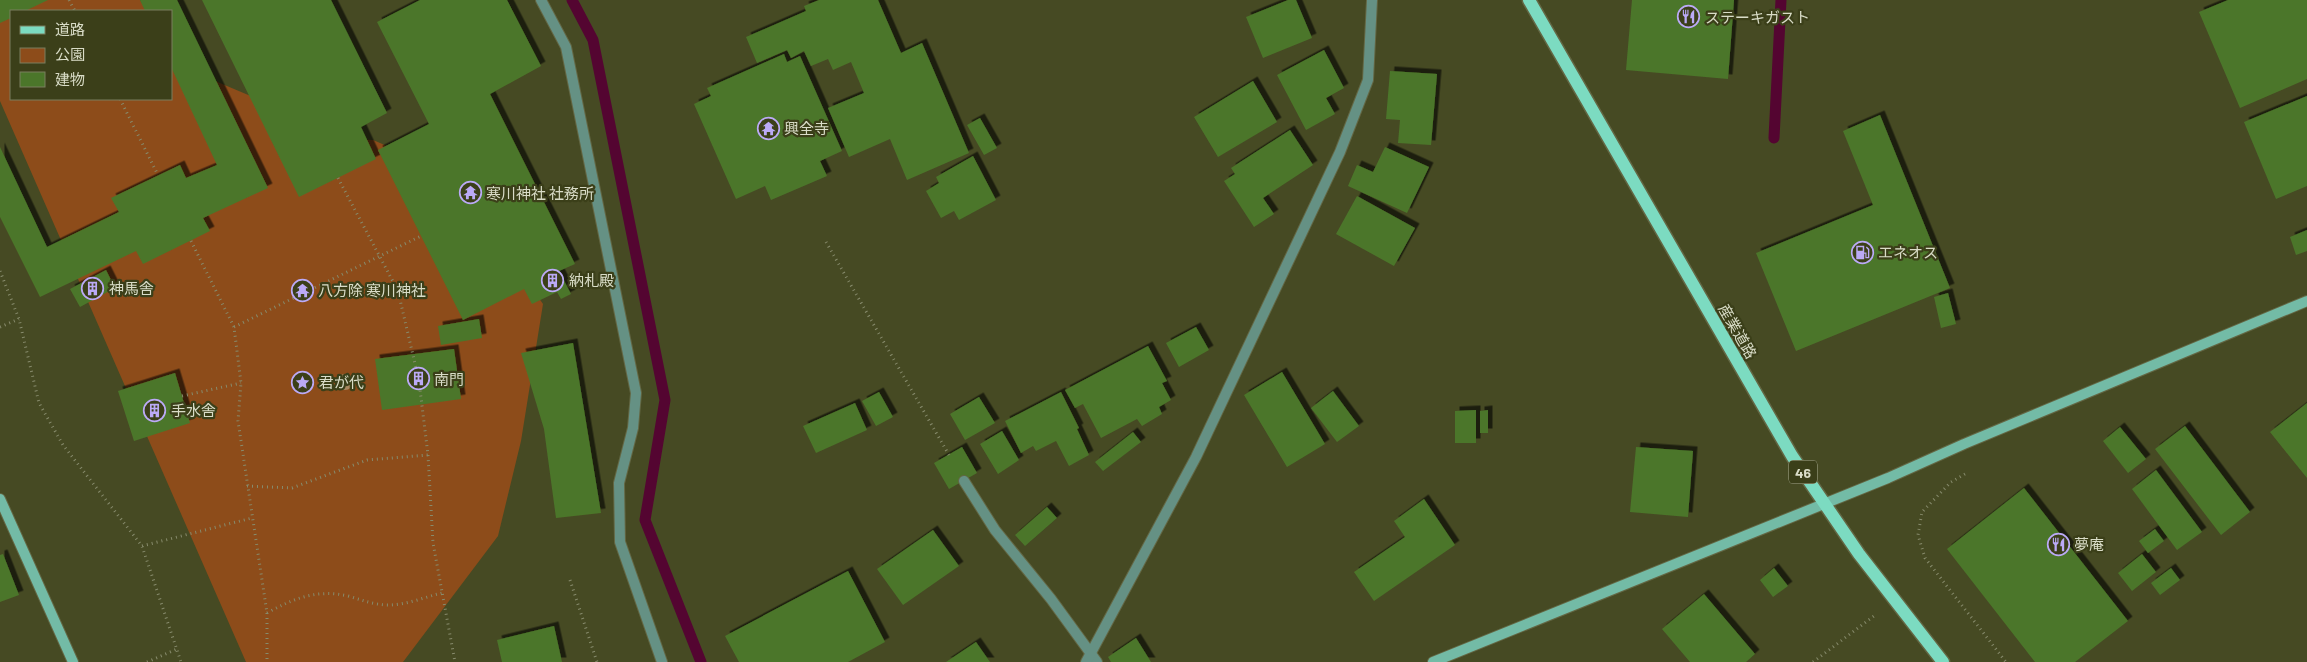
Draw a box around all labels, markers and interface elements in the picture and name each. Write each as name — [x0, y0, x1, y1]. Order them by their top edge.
restaurant icon: ステーキガスト — [1677, 5, 1701, 29]
place label: ステーキガスト — [1705, 8, 1810, 26]
legend — [10, 10, 172, 100]
text: 道路 — [55, 20, 85, 38]
text: 公園 — [55, 45, 85, 63]
text: 建物 — [55, 70, 85, 88]
temple icon: 興全寺 — [756, 116, 780, 140]
place label: 興全寺 — [784, 119, 829, 137]
temple icon: 寒川神社 社務所 — [458, 181, 482, 205]
place label: 寒川神社 社務所 — [486, 184, 594, 202]
fuel station icon: エネオス — [1850, 240, 1874, 264]
place label: エネオス — [1878, 243, 1938, 261]
building icon: 納札殿 — [541, 268, 565, 292]
place label: 納札殿 — [569, 271, 614, 289]
building icon: 神馬舎 — [81, 276, 105, 300]
temple icon: 八方除 寒川神社 — [290, 278, 314, 302]
place label: 神馬舎 — [109, 279, 154, 297]
place label: 八方除 寒川神社 — [318, 281, 426, 299]
street label: 産業道路 — [1715, 301, 1761, 361]
building icon: 南門 — [406, 367, 430, 391]
place icon: 君が代 — [291, 370, 315, 394]
place label: 南門 — [434, 370, 464, 388]
place label: 君が代 — [319, 373, 364, 391]
building icon: 手水舎 — [143, 398, 167, 422]
place label: 手水舎 — [171, 401, 216, 419]
road number: 46 — [1789, 461, 1817, 484]
restaurant icon: 夢庵 — [2046, 532, 2070, 556]
place label: 夢庵 — [2074, 535, 2104, 553]

